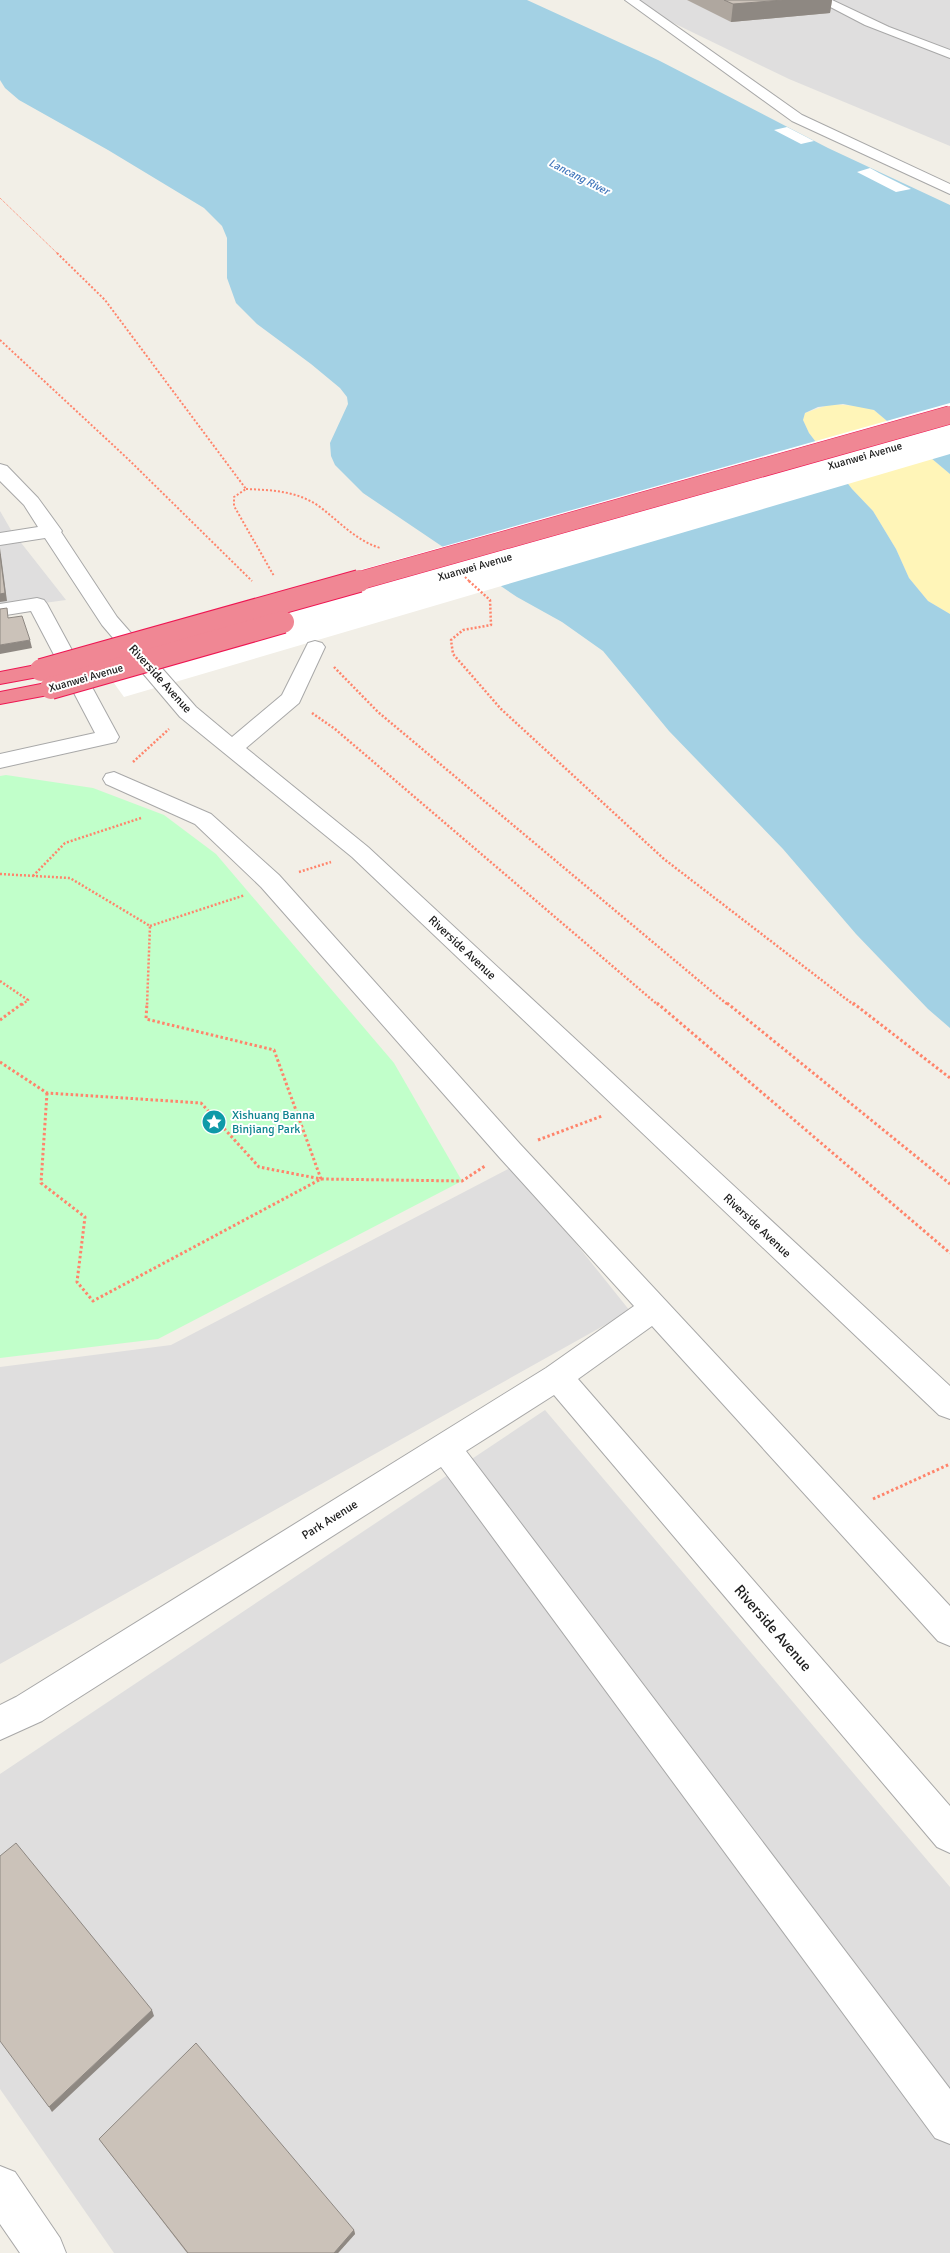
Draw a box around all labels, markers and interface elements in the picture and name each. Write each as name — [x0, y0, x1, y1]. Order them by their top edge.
water label: Lancang River — [547, 156, 613, 199]
street label: Xuanwei Avenue — [826, 439, 904, 473]
street label: Xuanwei Avenue — [436, 550, 514, 584]
street label: Riverside Avenue — [125, 642, 195, 716]
street label: Xuanwei Avenue — [47, 661, 125, 695]
street label: Riverside Avenue — [425, 913, 499, 983]
place label: Xishuang Banna Binjiang Park — [232, 1108, 315, 1137]
place icon: Xishuang Banna Binjiang Park — [201, 1109, 227, 1135]
street label: Riverside Avenue — [720, 1191, 794, 1261]
street label: Park Avenue — [299, 1497, 361, 1543]
street label: Riverside Avenue — [730, 1581, 816, 1675]

